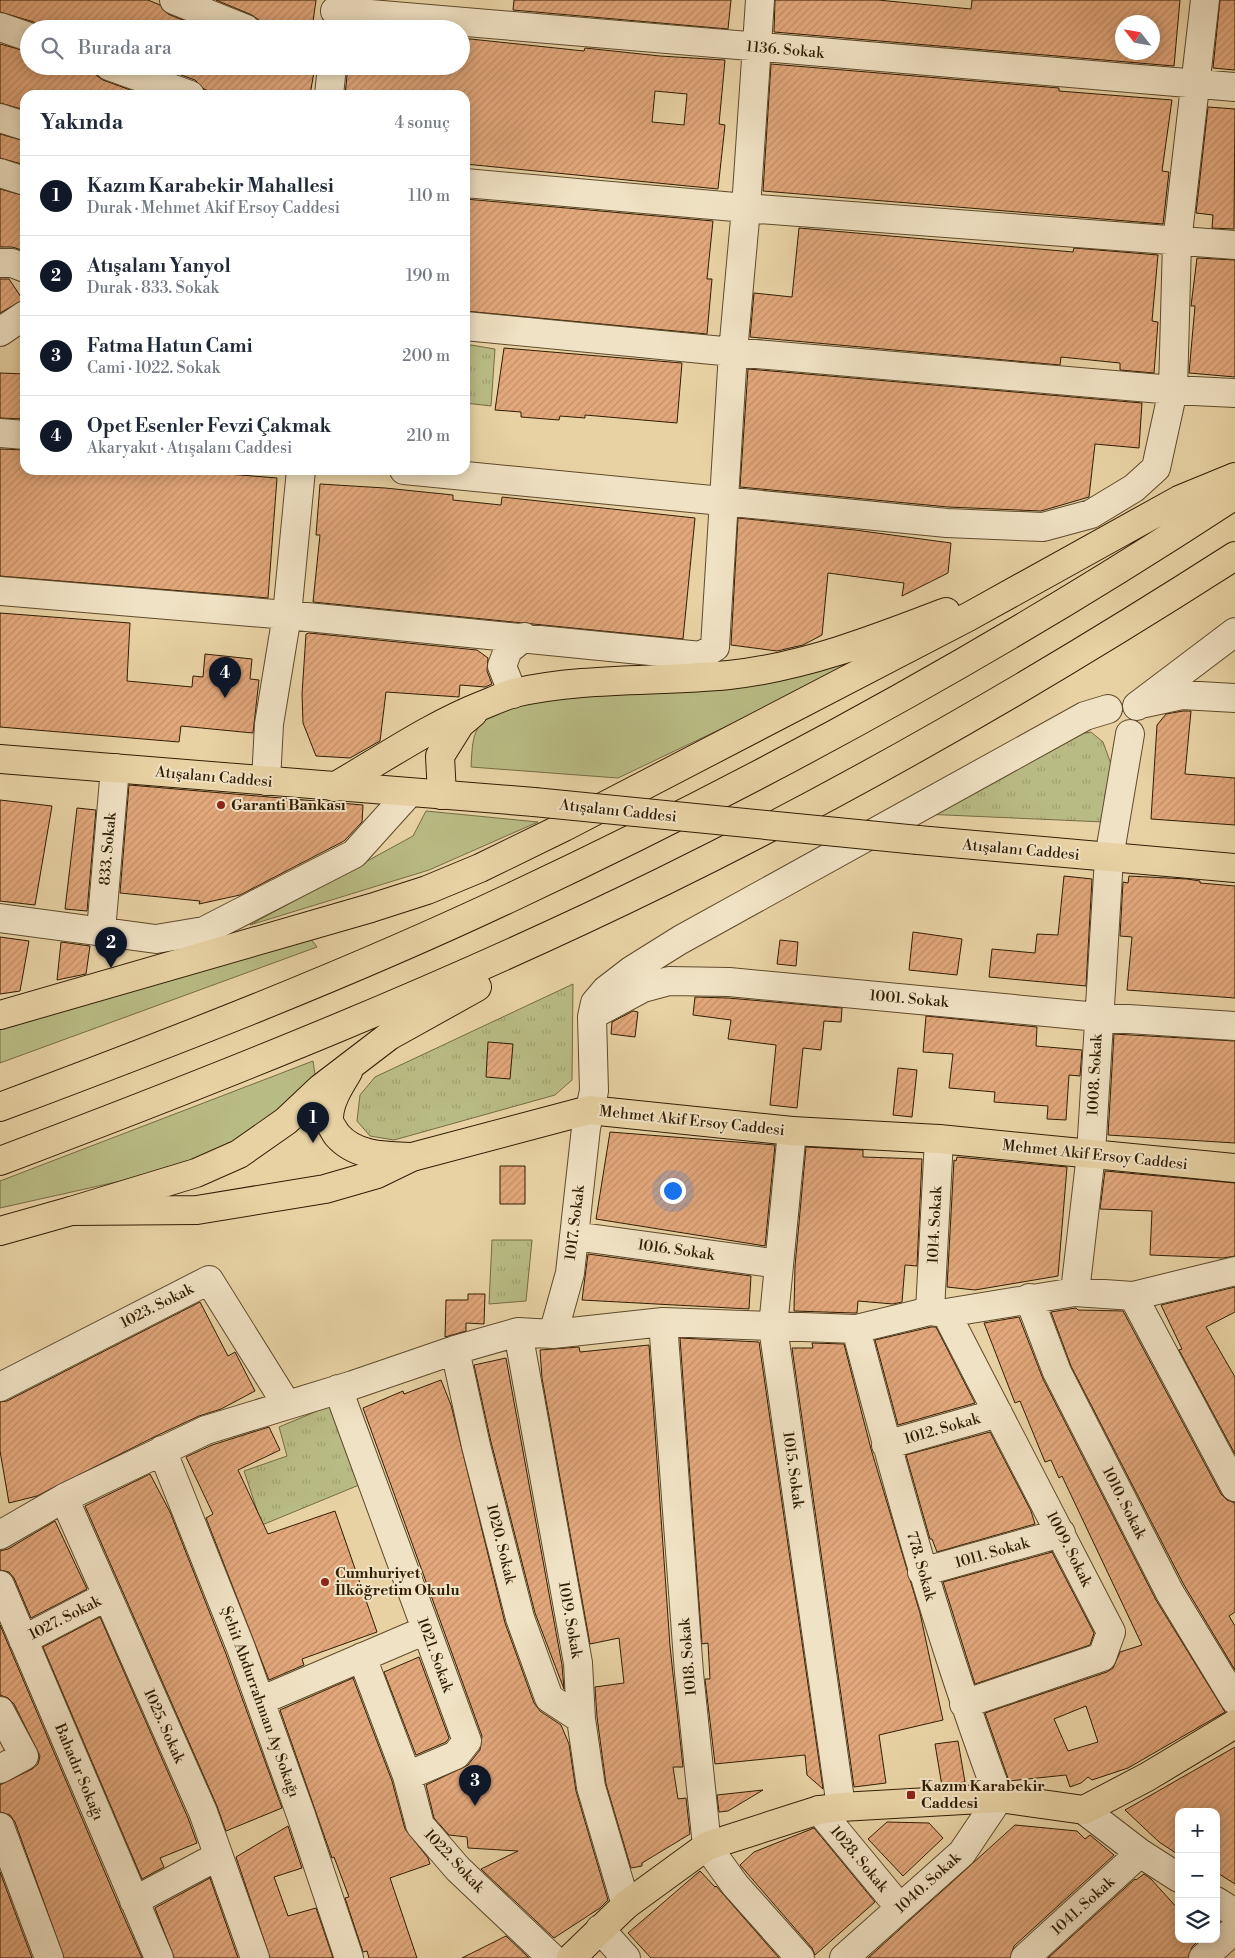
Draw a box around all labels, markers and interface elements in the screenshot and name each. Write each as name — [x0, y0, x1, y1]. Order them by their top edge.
north arrow — [1115, 15, 1160, 60]
search box — [20, 20, 470, 75]
icon: search — [38, 34, 66, 62]
text: Burada ara — [78, 36, 172, 60]
street label: 1136. Sokak — [745, 37, 826, 63]
text: Yakında — [40, 110, 123, 136]
text: 4 sonuç — [394, 113, 450, 133]
text: Kazım Karabekir Mahallesi — [87, 174, 334, 198]
text: 1 — [52, 186, 60, 206]
text: 110 m — [408, 186, 450, 206]
text: Durak · Mehmet Akif Ersoy Caddesi — [87, 198, 340, 218]
text: Atışalanı Yanyol — [87, 254, 231, 278]
text: 2 — [51, 266, 61, 286]
text: 190 m — [406, 266, 450, 286]
text: Durak · 833. Sokak — [87, 278, 219, 298]
text: Fatma Hatun Cami — [87, 334, 253, 358]
text: 3 — [51, 346, 61, 366]
text: 200 m — [402, 346, 450, 366]
text: Cami · 1022. Sokak — [87, 358, 220, 378]
text: Opet Esenler Fevzi Çakmak — [87, 414, 331, 438]
text: 4 — [51, 426, 61, 446]
text: 210 m — [406, 426, 450, 446]
text: Akaryakıt · Atışalanı Caddesi — [87, 438, 292, 458]
pin: 4 — [209, 657, 241, 698]
street label: Atışalanı Caddesi — [154, 762, 274, 792]
street label: Atışalanı Caddesi — [557, 795, 678, 827]
place label: Garanti Bankası — [231, 796, 346, 815]
marker: Garanti Bankası — [215, 799, 227, 811]
street label: 833. Sokak — [95, 811, 121, 886]
street label: Atışalanı Caddesi — [961, 835, 1081, 865]
pin: 2 — [95, 927, 127, 968]
street label: 1001. Sokak — [869, 986, 951, 1012]
street label: 1008. Sokak — [1083, 1032, 1107, 1117]
pin: 1 — [297, 1102, 329, 1143]
street label: Mehmet Akif Ersoy Caddesi — [598, 1102, 786, 1140]
street label: Mehmet Akif Ersoy Caddesi — [1001, 1136, 1189, 1174]
your location — [660, 1178, 686, 1204]
street label: 1017. Sokak — [561, 1183, 589, 1262]
street label: 1014. Sokak — [923, 1185, 947, 1264]
street label: 1016. Sokak — [636, 1235, 717, 1265]
street label: 1023. Sokak — [117, 1279, 198, 1333]
street label: 1012. Sokak — [902, 1409, 983, 1449]
street label: 1015. Sokak — [778, 1430, 808, 1511]
street label: 1010. Sokak — [1098, 1464, 1151, 1543]
street label: 1020. Sokak — [482, 1502, 520, 1587]
street label: 1009. Sokak — [1042, 1508, 1097, 1591]
street label: 778. Sokak — [902, 1529, 940, 1604]
street label: 1011. Sokak — [953, 1533, 1032, 1573]
place label: Cumhuriyet İlköğretim Okulu — [335, 1564, 460, 1600]
marker: Cumhuriyet İlköğretim Okulu — [319, 1576, 331, 1588]
street label: 1019. Sokak — [554, 1580, 586, 1661]
street label: 1027. Sokak — [26, 1591, 105, 1644]
street label: Şehit Abdurrahman Ay Sokağı — [217, 1604, 304, 1800]
street label: 1021. Sokak — [413, 1615, 458, 1696]
street label: 1018. Sokak — [675, 1616, 701, 1697]
street label: 1025. Sokak — [139, 1686, 189, 1767]
street label: Bahadır Sokağı — [50, 1720, 108, 1823]
pin: 3 — [459, 1765, 491, 1806]
place label: Kazım Karabekir Caddesi — [921, 1777, 1045, 1813]
marker: Kazım Karabekir Caddesi — [905, 1789, 917, 1801]
map controls — [1175, 1808, 1220, 1943]
button: + — [1175, 1808, 1220, 1853]
street label: 1028. Sokak — [826, 1822, 893, 1897]
street label: 1022. Sokak — [420, 1825, 489, 1898]
street label: 1040. Sokak — [891, 1848, 966, 1918]
button: − — [1175, 1853, 1220, 1898]
street label: 1041. Sokak — [1047, 1872, 1120, 1939]
button: layers — [1175, 1898, 1220, 1943]

